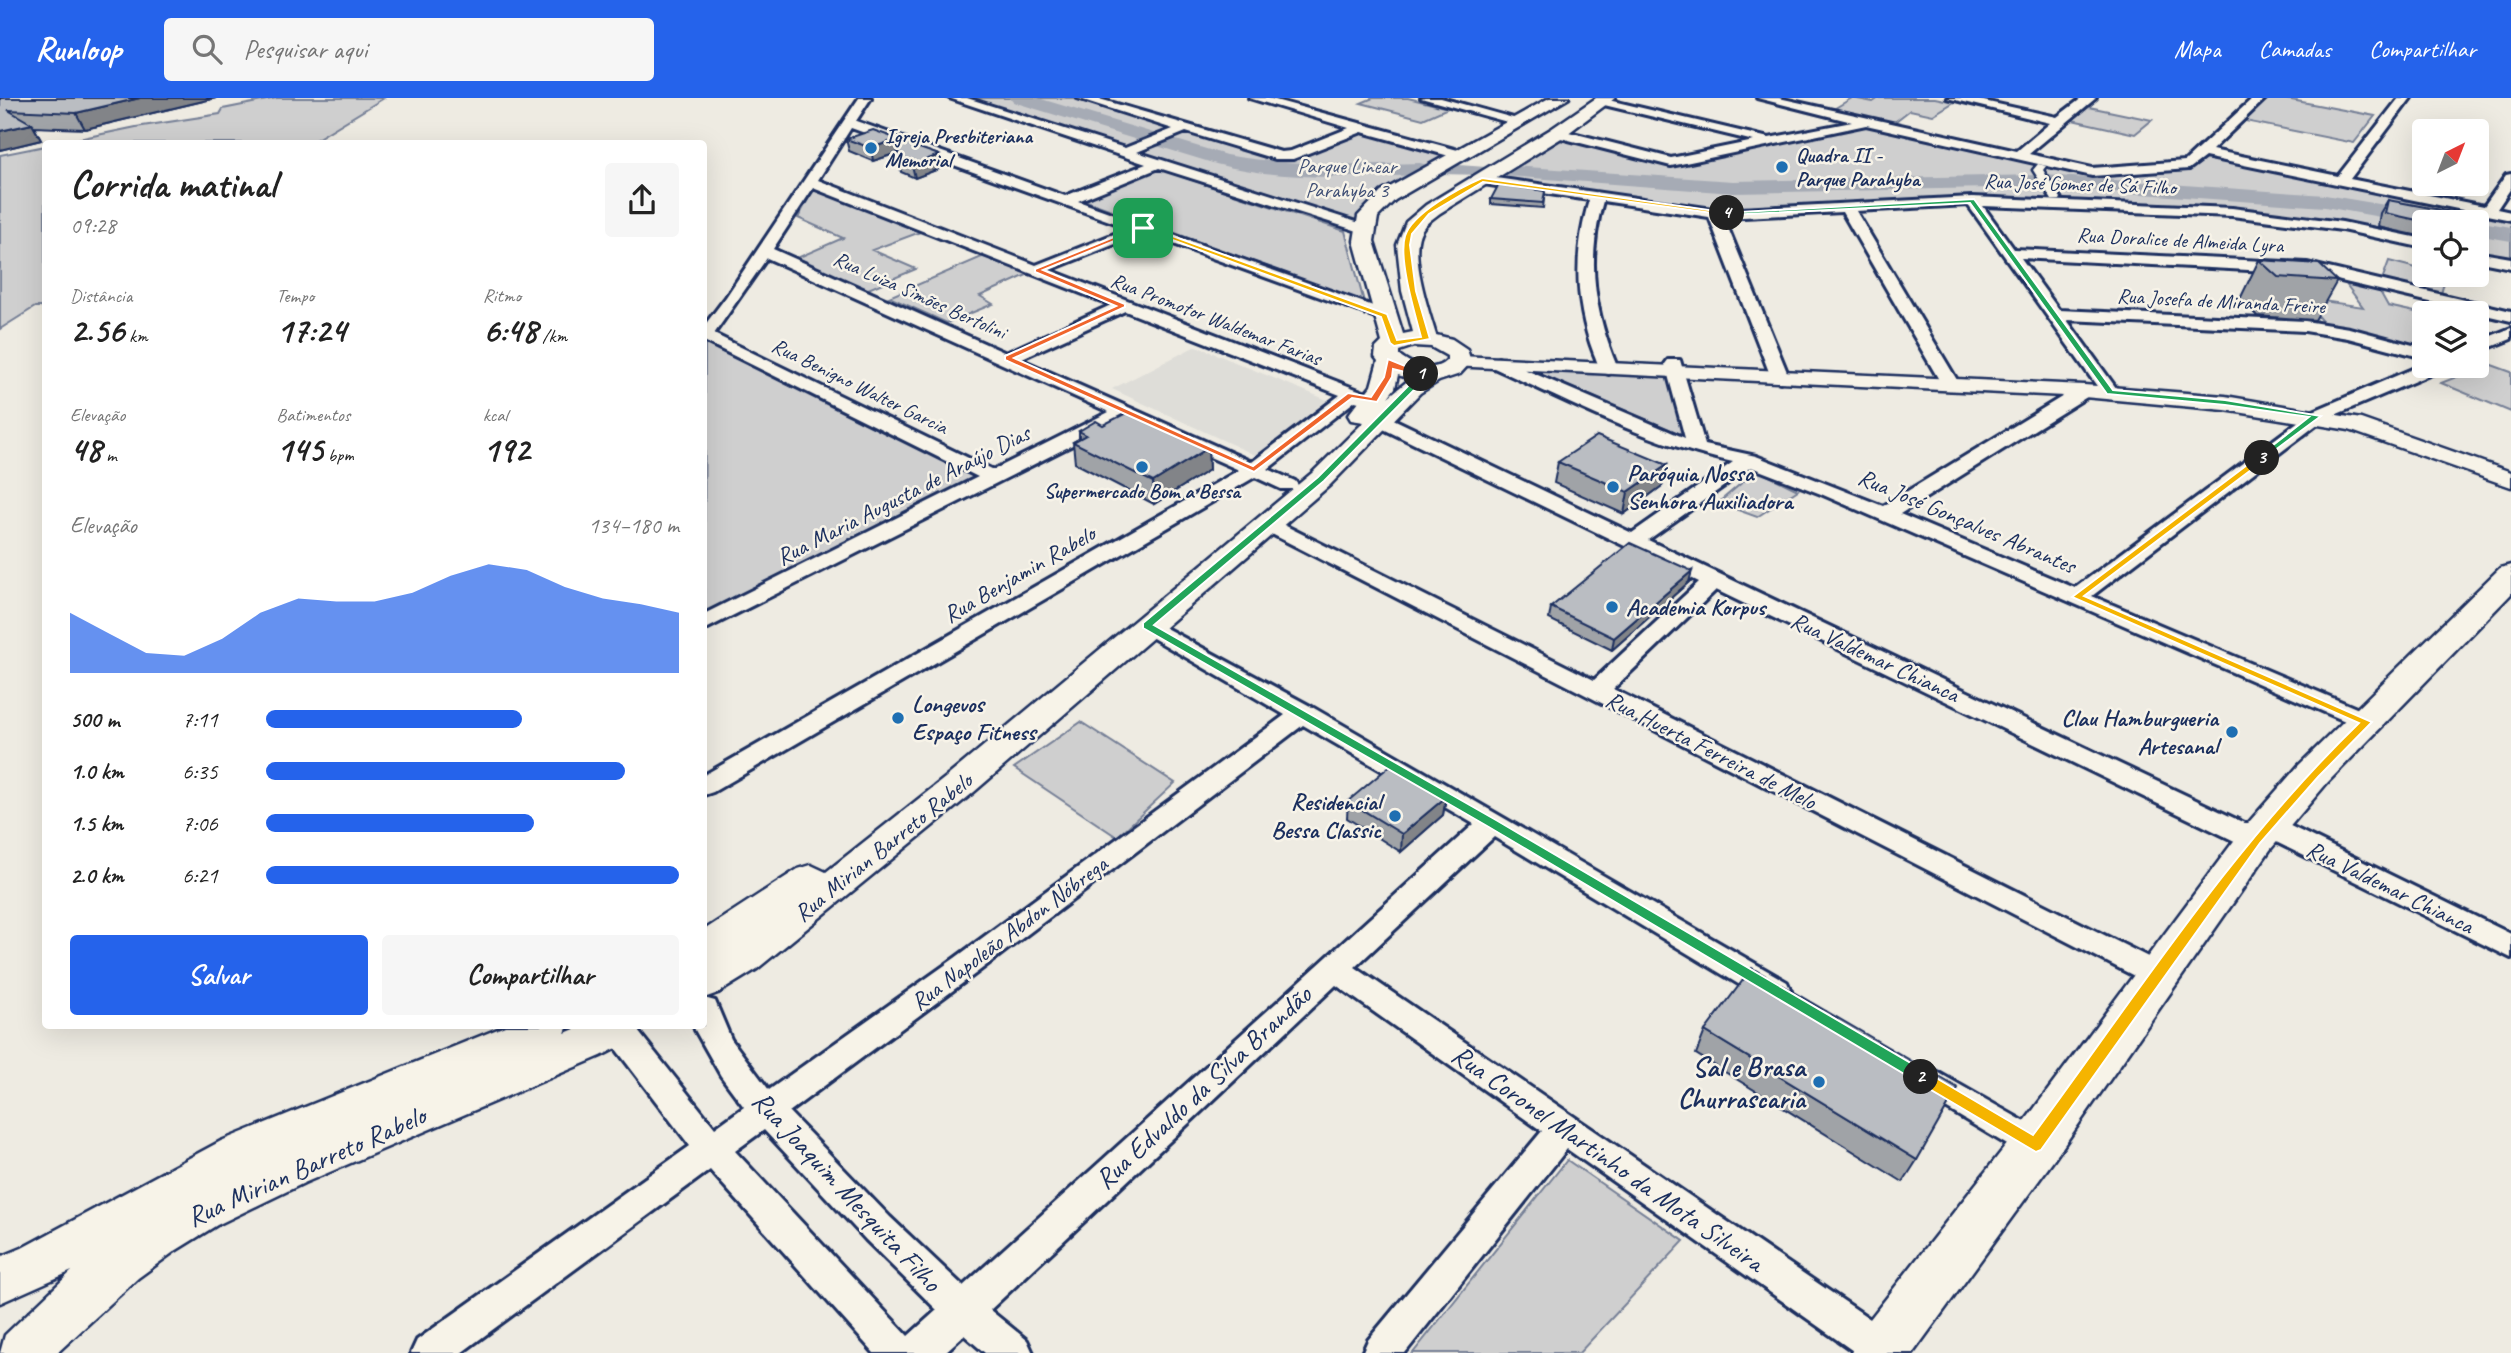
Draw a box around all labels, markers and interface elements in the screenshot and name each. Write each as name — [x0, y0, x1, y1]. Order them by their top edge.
search box — [164, 18, 654, 81]
text: Runloop — [35, 28, 122, 70]
icon: search — [188, 30, 226, 68]
text: Pesquisar aqui — [244, 33, 367, 66]
text: Mapa — [2174, 34, 2221, 64]
text: Camadas — [2259, 34, 2331, 64]
text: Compartilhar — [2369, 34, 2476, 64]
north arrow — [2412, 119, 2488, 196]
map controls — [2412, 119, 2489, 378]
place label: Igreja Presbiteriana Memorial — [885, 123, 1034, 173]
marker: Igreja Presbiteriana Memorial — [863, 140, 879, 156]
place label: Quadra II - Parque Parahyba — [1796, 142, 1922, 193]
park label: Parque Linear Parahyba 3 — [1298, 153, 1399, 203]
marker: Quadra II - Parque Parahyba — [1774, 159, 1790, 175]
text: Corrida matinal — [70, 161, 276, 208]
button: share — [605, 163, 679, 237]
street label: Rua José Gomes de Sá Filho — [1984, 168, 2179, 200]
pin: 4 — [1710, 195, 1744, 230]
pin — [1113, 198, 1173, 258]
text: 4 — [1722, 200, 1731, 224]
icon: arrive — [1124, 209, 1162, 247]
button: locate — [2412, 210, 2489, 287]
text: 09:28 — [70, 211, 116, 240]
street label: Rua Doralice de Almeida Lyra — [2076, 222, 2285, 258]
street label: Rua Luiza Simões Bertolini — [830, 245, 1013, 346]
street label: Rua Promotor Waldemar Farias — [1107, 267, 1327, 372]
street label: Rua Josefa de Miranda Freire — [2116, 283, 2327, 319]
text: Distância — [70, 284, 132, 308]
text: Tempo — [276, 284, 314, 308]
text: Ritmo — [483, 284, 521, 308]
button: layers — [2412, 301, 2489, 378]
text: 2.56 — [70, 308, 124, 353]
text: 17:24 — [276, 308, 346, 353]
text: 6:48 — [483, 308, 538, 353]
text: km — [124, 324, 148, 348]
text: /km — [538, 324, 567, 348]
street label: Rua Benigno Walter Garcia — [768, 332, 954, 441]
pin: 1 — [1404, 356, 1438, 392]
text: 1 — [1416, 361, 1425, 385]
text: Elevação — [70, 403, 125, 427]
text: Batimentos — [276, 403, 350, 427]
text: kcal — [483, 403, 508, 427]
street label: Rua Maria Augusta de Araújo Dias — [771, 417, 1037, 572]
text: 48 — [70, 427, 102, 472]
text: 145 — [276, 427, 323, 472]
text: 192 — [483, 427, 530, 472]
pin: 3 — [2244, 440, 2280, 476]
text: m — [102, 443, 117, 467]
text: bpm — [323, 443, 354, 467]
text: 3 — [2257, 445, 2266, 469]
place label: Paróquia Nossa Senhora Auxiliadora — [1627, 458, 1794, 516]
marker: Supermercado Bom a Bessa — [1134, 459, 1150, 475]
street label: Rua José Gonçalves Abrantes — [1854, 462, 2082, 581]
place label: Supermercado Bom a Bessa — [1044, 478, 1242, 504]
marker: Paróquia Nossa Senhora Auxiliadora — [1605, 479, 1621, 495]
text: Elevação — [70, 511, 137, 540]
text: 134–180 m — [588, 511, 679, 540]
street label: Rua Benjamin Rabelo — [938, 517, 1103, 630]
place label: Academia Korpus — [1626, 592, 1768, 622]
marker: Academia Korpus — [1604, 599, 1620, 615]
street label: Rua Valdemar Chianca — [1786, 605, 1965, 710]
street label: Rua Huerta Ferreira de Melo — [1601, 684, 1822, 817]
place label: Longevos Espaço Fitness — [912, 689, 1038, 747]
place label: Clau Hamburgueria Artesanal — [2061, 703, 2223, 761]
text: 500 m — [70, 705, 119, 734]
text: 7:11 — [182, 705, 218, 734]
marker: Longevos Espaço Fitness — [890, 710, 906, 726]
marker: Clau Hamburgueria Artesanal — [2224, 724, 2240, 740]
text: 1.0 km — [70, 757, 124, 786]
text: 6:35 — [182, 757, 218, 786]
street label: Rua Mirian Barreto Rabelo — [788, 764, 980, 928]
place label: Residencial Bessa Classic — [1271, 787, 1386, 845]
marker: Residencial Bessa Classic — [1387, 808, 1403, 824]
text: 1.5 km — [70, 809, 123, 838]
text: 7:06 — [182, 809, 218, 838]
street label: Rua Valdemar Chianca — [2302, 834, 2480, 941]
street label: Rua Napoleão Abdon Nóbrega — [905, 848, 1115, 1017]
text: 2.0 km — [70, 861, 124, 890]
text: 6:21 — [182, 861, 218, 890]
button: Salvar — [70, 935, 368, 1015]
button: Compartilhar — [382, 935, 679, 1015]
street label: Rua Edvaldo da Silva Brandão — [1087, 976, 1320, 1196]
street label: Rua Coronel Martinho da Mota Silveira — [1445, 1037, 1773, 1281]
place label: Sal e Brasa Churrascaria — [1678, 1049, 1808, 1116]
pin: 2 — [1904, 1060, 1938, 1094]
text: 2 — [1916, 1064, 1925, 1088]
marker: Sal e Brasa Churrascaria — [1811, 1074, 1827, 1090]
street label: Rua Joaquim Mesquita Filho — [745, 1083, 951, 1300]
street label: Rua Mirian Barreto Rabelo — [181, 1096, 434, 1234]

